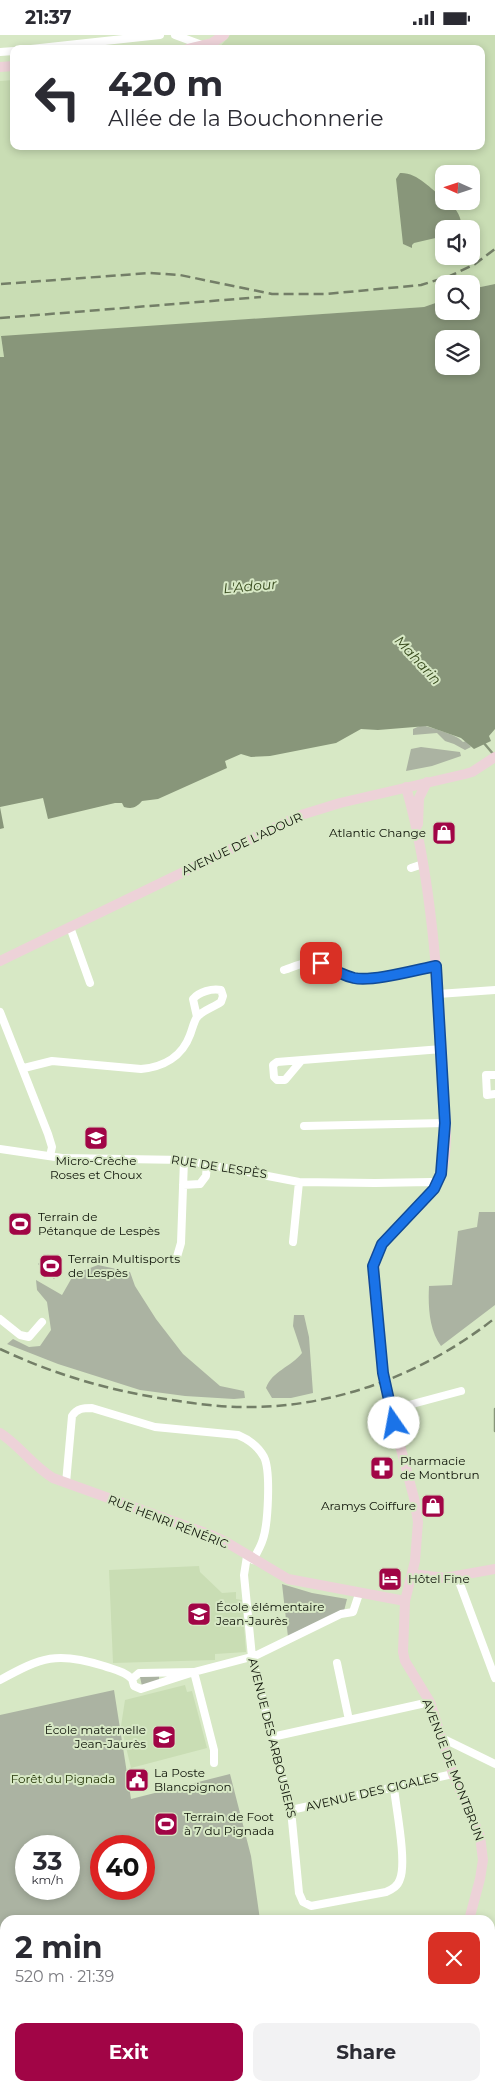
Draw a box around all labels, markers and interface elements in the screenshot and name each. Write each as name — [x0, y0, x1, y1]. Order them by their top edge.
text: 21:37 — [25, 6, 72, 29]
text: 420 m — [108, 62, 223, 105]
icon: left — [25, 65, 90, 130]
text: Allée de la Bouchonnerie — [108, 105, 384, 132]
north arrow — [435, 165, 480, 210]
map controls — [435, 165, 480, 375]
button: sound — [435, 220, 480, 265]
button: search — [435, 275, 480, 320]
button: layers — [435, 330, 480, 375]
water label: L'Adour — [222, 575, 278, 597]
water label: Maharin — [391, 632, 445, 688]
street label: AVENUE DE L'ADOUR — [179, 809, 305, 878]
shop icon: Atlantic Change — [431, 820, 457, 846]
place label: Atlantic Change — [329, 825, 426, 840]
pin — [300, 942, 342, 984]
icon: arrive — [307, 949, 335, 977]
school or university icon: Micro-Crèche Roses et Choux — [83, 1125, 109, 1151]
street label: RUE DE LESPÈS — [170, 1152, 268, 1181]
place label: Micro-Crèche Roses et Choux — [50, 1153, 143, 1182]
place label: Terrain de Pétanque de Lespès — [38, 1209, 160, 1238]
sports icon: Terrain de Pétanque de Lespès — [7, 1211, 33, 1237]
place label: Terrain Multisports de Lespès — [68, 1251, 180, 1280]
sports icon: Terrain Multisports de Lespès — [38, 1253, 64, 1279]
position arrow — [367, 1396, 419, 1448]
place label: Pharmacie de Montbrun — [400, 1453, 480, 1482]
pharmacy icon: Pharmacie de Montbrun — [369, 1455, 395, 1481]
street label: RUE HENRI RÉNÉRIC — [106, 1492, 231, 1552]
shop icon: Aramys Coiffure — [420, 1493, 446, 1519]
place label: Aramys Coiffure — [321, 1498, 416, 1513]
hotel icon: Hôtel Fine — [377, 1566, 403, 1592]
place label: Hôtel Fine — [408, 1571, 470, 1586]
place label: École élémentaire Jean-Jaurès — [215, 1599, 324, 1628]
school or university icon: École élémentaire Jean-Jaurès — [186, 1601, 212, 1627]
street label: AVENUE DES ARBOUSIERS — [245, 1656, 300, 1819]
street label: AVENUE DE MONTBRUN — [419, 1697, 488, 1843]
place label: École maternelle Jean-Jaurès — [45, 1722, 146, 1751]
school or university icon: École maternelle Jean-Jaurès — [151, 1724, 177, 1750]
place label: La Poste Blancpignon — [154, 1765, 232, 1794]
public building icon: La Poste Blancpignon — [124, 1767, 150, 1793]
street label: AVENUE DES CIGALES — [304, 1769, 440, 1814]
park label: Forêt du Pignada — [11, 1771, 115, 1786]
place label: Terrain de Foot à 7 du Pignada — [184, 1809, 274, 1838]
sports icon: Terrain de Foot à 7 du Pignada — [153, 1811, 179, 1837]
speed limit sign: 40 — [90, 1835, 155, 1900]
text: 33 — [33, 1846, 62, 1876]
text: km/h — [31, 1872, 64, 1887]
text: 2 min — [15, 1929, 102, 1966]
button: close — [428, 1932, 480, 1984]
text: 520 m · 21:39 — [15, 1967, 114, 1986]
button: Exit — [15, 2023, 243, 2081]
button: Share — [253, 2023, 480, 2081]

